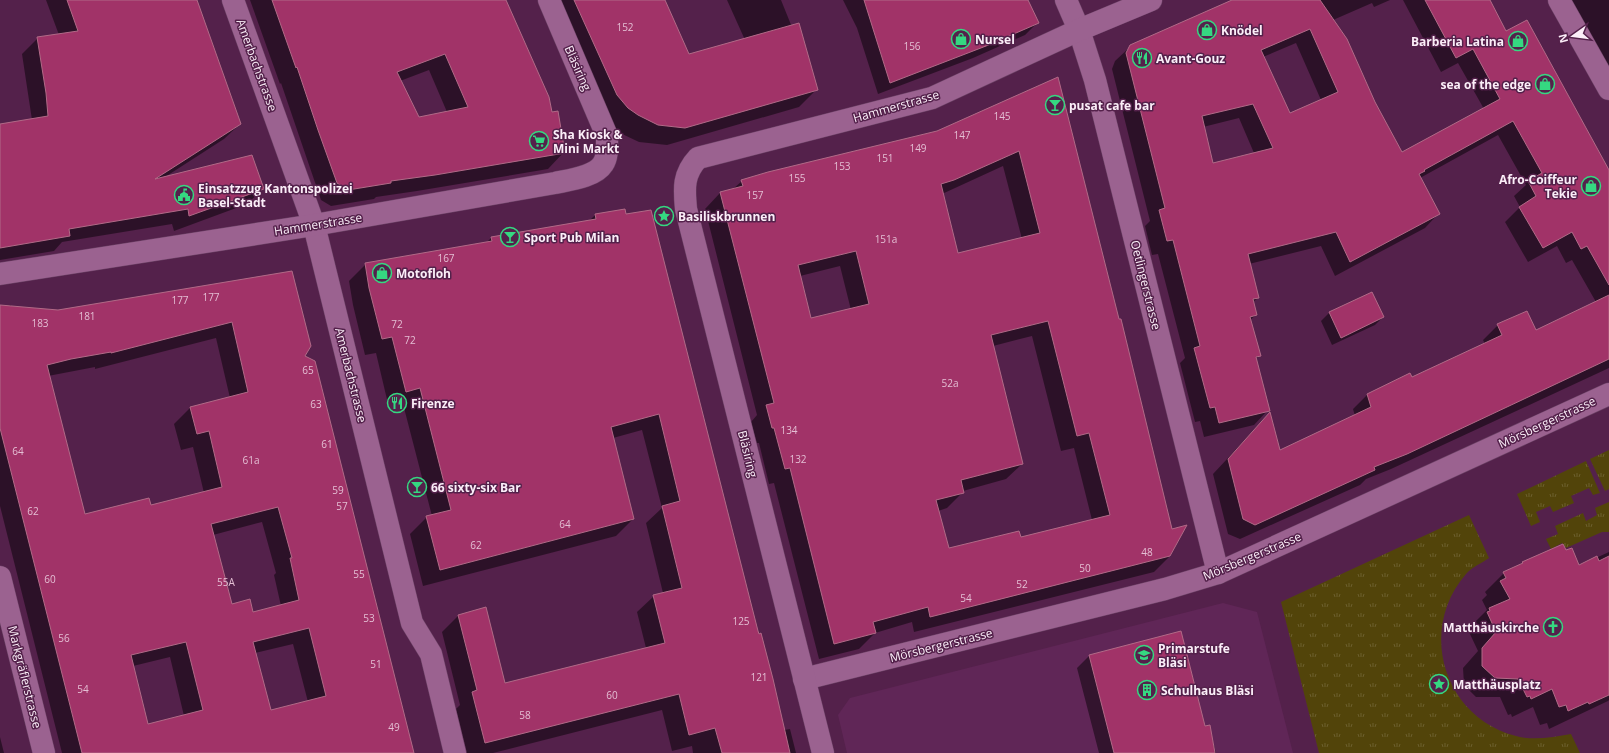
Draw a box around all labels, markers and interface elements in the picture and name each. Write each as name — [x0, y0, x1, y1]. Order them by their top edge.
street label: Amerbachstrasse — [232, 16, 282, 114]
north arrow — [1553, 16, 1593, 56]
shop icon: Knödel — [1196, 19, 1218, 41]
house number: 152 — [616, 20, 634, 34]
place label: Knödel — [1221, 22, 1263, 39]
shop icon: Nursel — [950, 28, 972, 50]
shop icon: Barberia Latina — [1507, 30, 1529, 52]
place label: Nursel — [975, 31, 1015, 48]
text: N — [1554, 32, 1571, 45]
place label: Barberia Latina — [1411, 33, 1504, 50]
house number: 156 — [903, 39, 921, 53]
street label: Bläsiring — [560, 43, 596, 94]
restaurant icon: Avant-Gouz — [1131, 47, 1153, 69]
place label: Avant-Gouz — [1156, 50, 1225, 67]
shop icon: sea of the edge — [1534, 73, 1556, 95]
place label: sea of the edge — [1441, 76, 1531, 93]
street label: Hammerstrasse — [851, 85, 941, 126]
bar icon: pusat cafe bar — [1044, 94, 1066, 116]
place label: pusat cafe bar — [1069, 97, 1155, 114]
house number: 145 — [993, 109, 1011, 123]
place label: Sha Kiosk & Mini Markt — [553, 126, 622, 157]
house number: 147 — [953, 128, 971, 142]
supermarket icon: Sha Kiosk & Mini Markt — [528, 130, 550, 152]
house number: 149 — [909, 141, 927, 155]
house number: 151 — [876, 151, 894, 165]
house number: 153 — [833, 159, 851, 173]
house number: 155 — [788, 171, 806, 185]
place label: Afro-Coiffeur Tekie — [1499, 171, 1578, 202]
shop icon: Afro-Coiffeur Tekie — [1580, 175, 1602, 197]
place label: Einsatzzug Kantonspolizei Basel-Stadt — [198, 180, 353, 211]
public building icon: Einsatzzug Kantonspolizei Basel-Stadt — [173, 184, 195, 206]
house number: 157 — [746, 188, 764, 202]
place icon: Basiliskbrunnen — [653, 205, 675, 227]
place label: Basiliskbrunnen — [678, 208, 775, 225]
street label: Hammerstrasse — [273, 209, 364, 239]
bar icon: Sport Pub Milan — [499, 226, 521, 248]
place label: Sport Pub Milan — [524, 229, 619, 246]
house number: 151a — [875, 232, 897, 246]
street label: Oetlingerstrasse — [1127, 238, 1165, 332]
house number: 167 — [437, 251, 455, 265]
shop icon: Motofloh — [371, 262, 393, 284]
place label: Motofloh — [396, 265, 451, 282]
house number: 177 — [202, 290, 220, 304]
house number: 177 — [171, 293, 189, 307]
house number: 181 — [78, 309, 96, 323]
house number: 183 — [31, 316, 49, 330]
house number: 72 — [391, 317, 403, 331]
street label: Amerbachstrasse — [331, 326, 371, 424]
house number: 72 — [404, 333, 416, 347]
house number: 65 — [302, 363, 314, 377]
house number: 52a — [942, 376, 959, 390]
restaurant icon: Firenze — [386, 392, 408, 414]
street label: Mörsbergerstrasse — [1496, 392, 1599, 452]
place label: Firenze — [411, 395, 455, 412]
house number: 63 — [310, 397, 322, 411]
house number: 134 — [780, 423, 798, 437]
street label: Bläsiring — [734, 429, 762, 480]
house number: 61 — [321, 437, 333, 451]
house number: 64 — [12, 444, 24, 458]
house number: 132 — [789, 452, 807, 466]
house number: 61a — [243, 453, 260, 467]
bar icon: 66 sixty-six Bar — [406, 476, 428, 498]
place label: 66 sixty-six Bar — [431, 479, 521, 496]
house number: 59 — [332, 483, 344, 497]
house number: 57 — [336, 499, 348, 513]
house number: 62 — [27, 504, 39, 518]
house number: 64 — [559, 517, 571, 531]
street label: Mörsbergerstrasse — [1200, 527, 1304, 584]
house number: 62 — [470, 538, 482, 552]
house number: 48 — [1141, 545, 1153, 559]
house number: 50 — [1079, 561, 1091, 575]
house number: 55 — [353, 567, 365, 581]
house number: 60 — [44, 572, 56, 586]
house number: 55A — [217, 575, 236, 589]
house number: 52 — [1016, 577, 1028, 591]
house number: 54 — [960, 591, 972, 605]
house number: 53 — [363, 611, 375, 625]
house number: 125 — [732, 614, 750, 628]
church icon: Matthäuskirche — [1542, 616, 1564, 638]
place label: Matthäuskirche — [1443, 619, 1539, 636]
street label: Markgräflerstrasse — [4, 624, 46, 730]
street label: Mörsbergerstrasse — [888, 624, 994, 666]
house number: 56 — [58, 631, 70, 645]
place label: Primarstufe Bläsi — [1158, 640, 1230, 671]
school or university icon: Primarstufe Bläsi — [1133, 644, 1155, 666]
house number: 51 — [370, 657, 382, 671]
house number: 121 — [750, 670, 768, 684]
place icon: Matthäusplatz — [1428, 673, 1450, 695]
place label: Matthäusplatz — [1453, 676, 1541, 693]
building icon: Schulhaus Bläsi — [1136, 679, 1158, 701]
house number: 54 — [77, 682, 89, 696]
place label: Schulhaus Bläsi — [1161, 682, 1254, 699]
house number: 60 — [606, 688, 618, 702]
house number: 58 — [519, 708, 531, 722]
house number: 49 — [388, 720, 400, 734]

